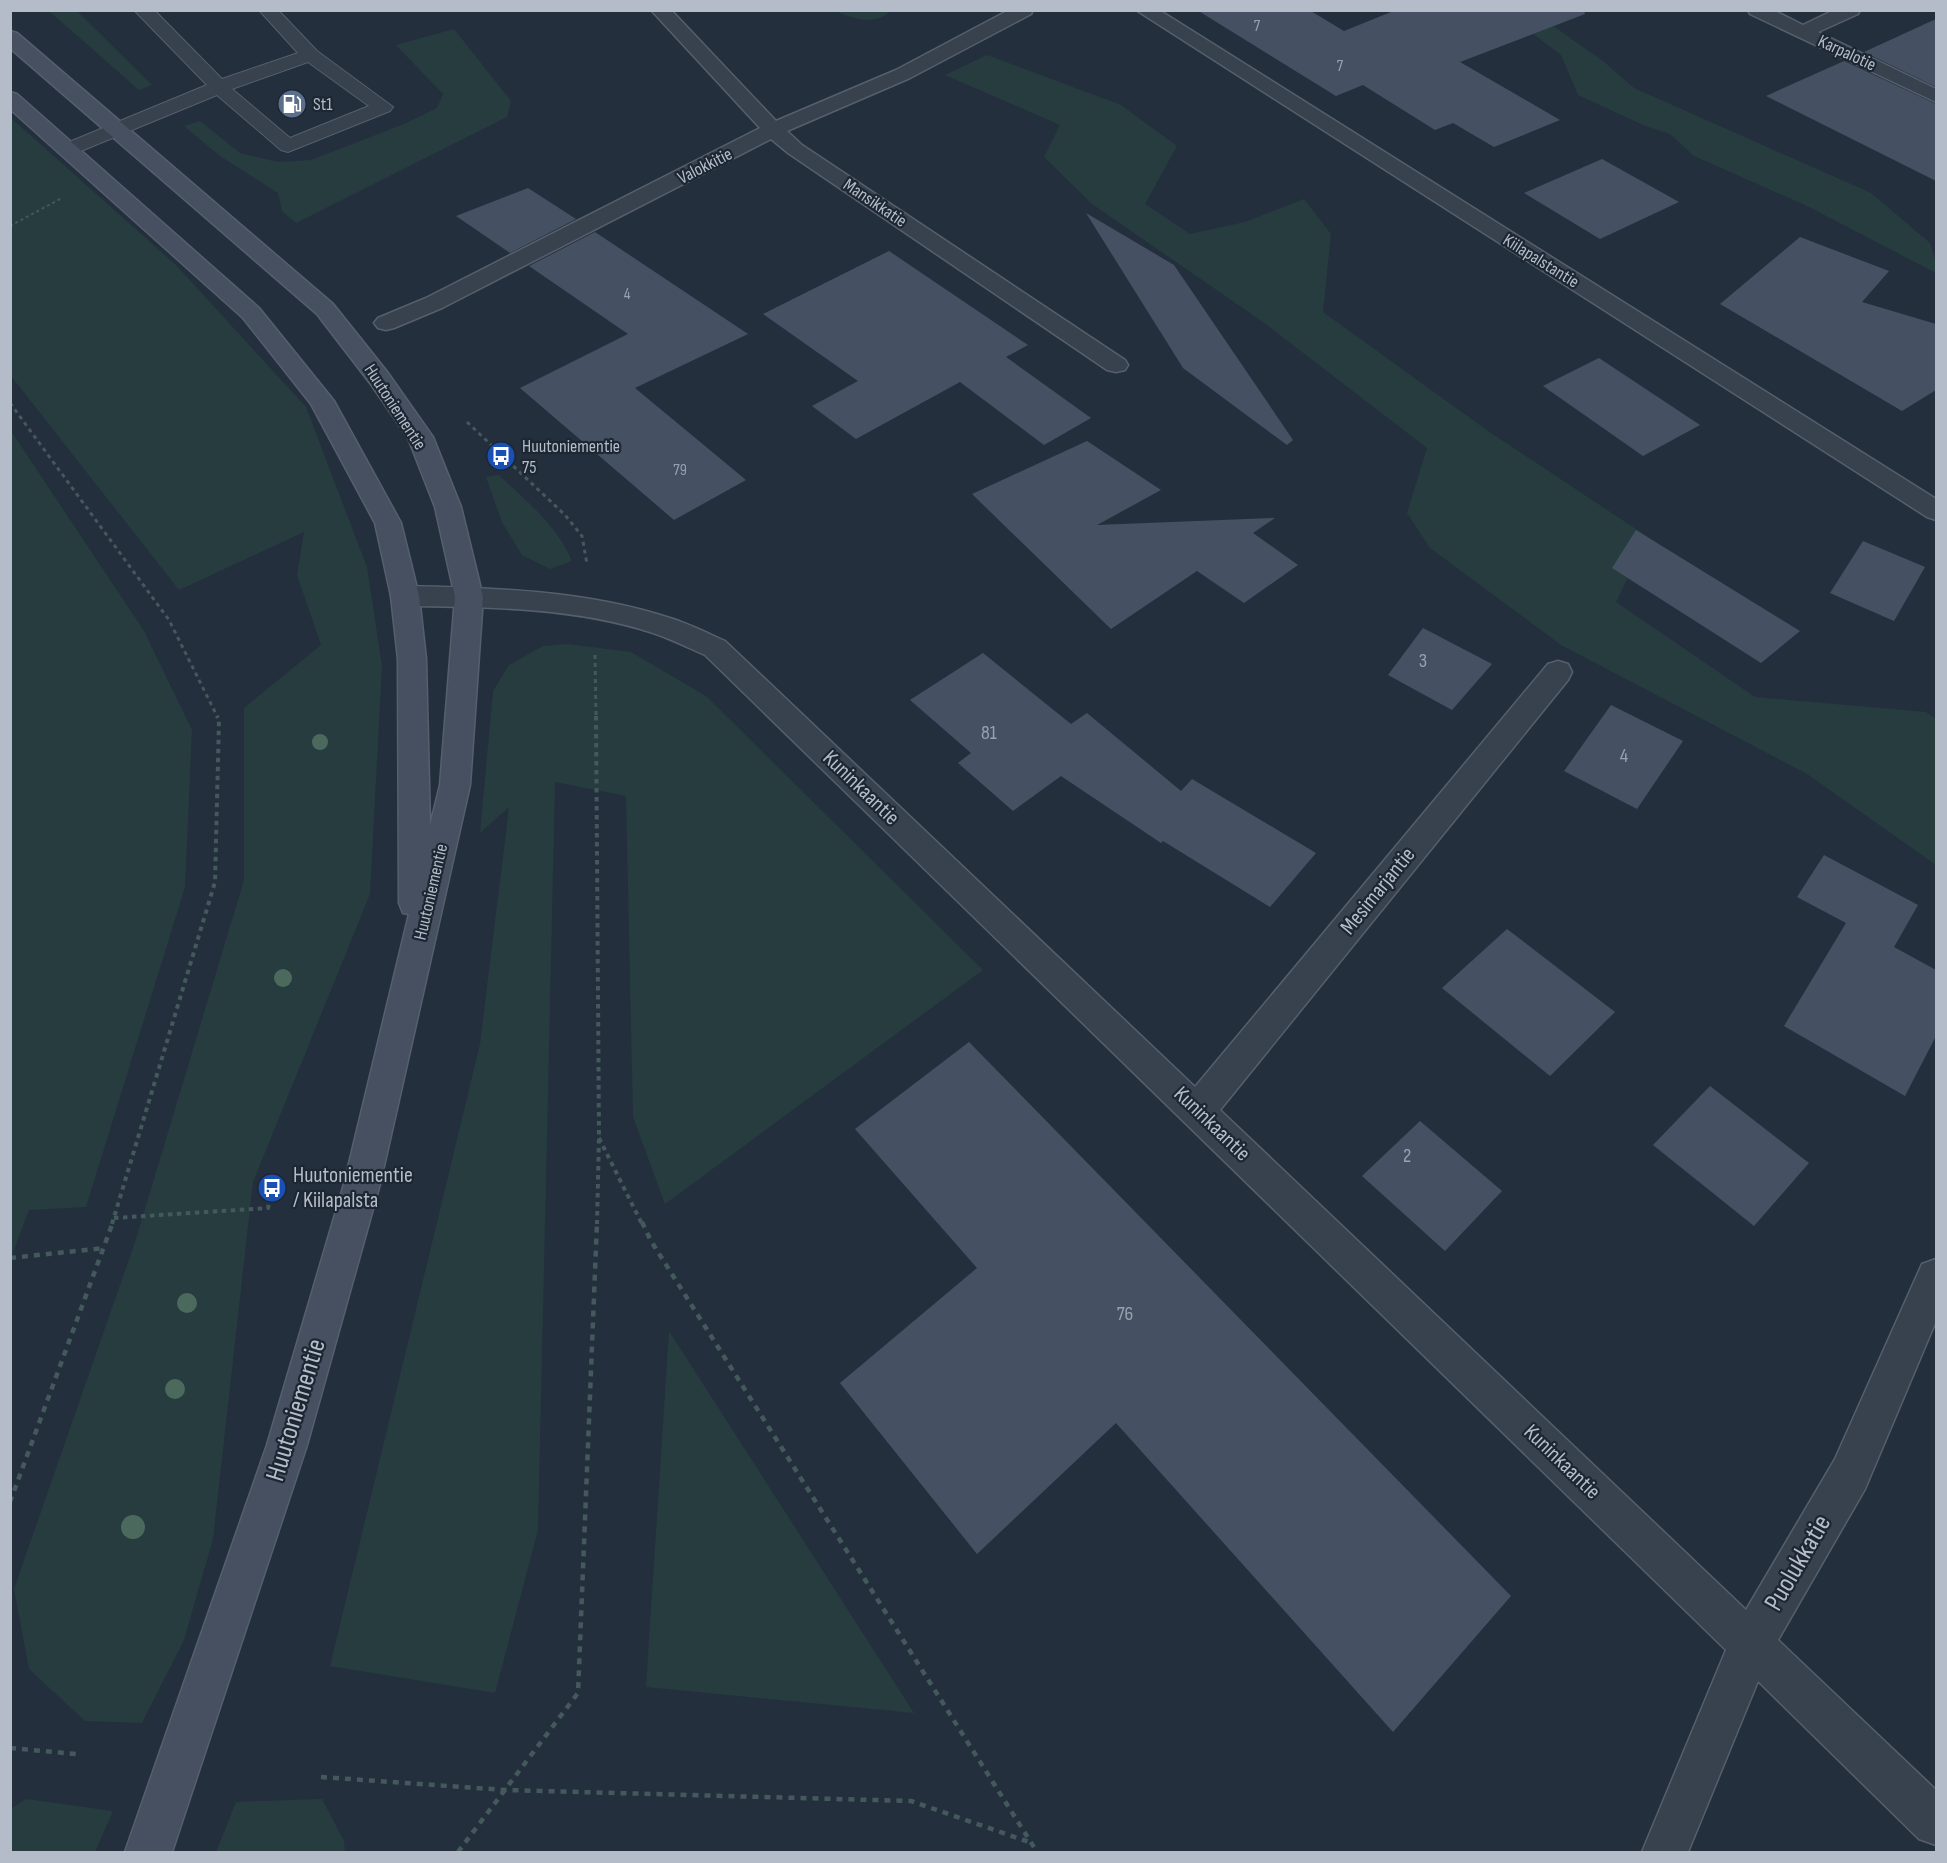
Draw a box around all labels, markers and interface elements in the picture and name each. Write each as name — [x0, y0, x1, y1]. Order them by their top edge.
house number: 7 — [1254, 17, 1261, 36]
street label: Karpalotie — [1815, 31, 1879, 75]
house number: 7 — [1337, 57, 1344, 76]
fuel station icon: St1 — [276, 88, 308, 120]
place label: St1 — [313, 94, 333, 115]
street label: Valokkitie — [674, 143, 736, 189]
street label: Mansikkatie — [839, 174, 911, 232]
street label: Kiilapalstantie — [1499, 229, 1583, 293]
house number: 4 — [624, 285, 631, 304]
street label: Huutoniementie — [360, 360, 430, 454]
place label: Huutoniementie 75 — [522, 436, 620, 478]
bus stop icon: Huutoniementie 75 — [485, 440, 517, 472]
house number: 79 — [673, 461, 687, 480]
house number: 3 — [1419, 649, 1427, 673]
house number: 81 — [981, 721, 997, 745]
house number: 4 — [1620, 744, 1628, 768]
street label: Kuninkaantie — [817, 745, 905, 831]
street label: Huutoniementie — [410, 842, 452, 942]
street label: Mesimarjantie — [1335, 842, 1421, 940]
street label: Kuninkaantie — [1168, 1081, 1256, 1167]
house number: 2 — [1403, 1144, 1411, 1168]
place label: Huutoniementie / Kiilapalsta — [293, 1162, 413, 1214]
bus stop icon: Huutoniementie / Kiilapalsta — [256, 1172, 288, 1204]
house number: 76 — [1117, 1302, 1133, 1326]
street label: Huutoniementie — [259, 1335, 333, 1485]
street label: Kuninkaantie — [1518, 1419, 1606, 1505]
street label: Puolukkatie — [1758, 1509, 1838, 1617]

